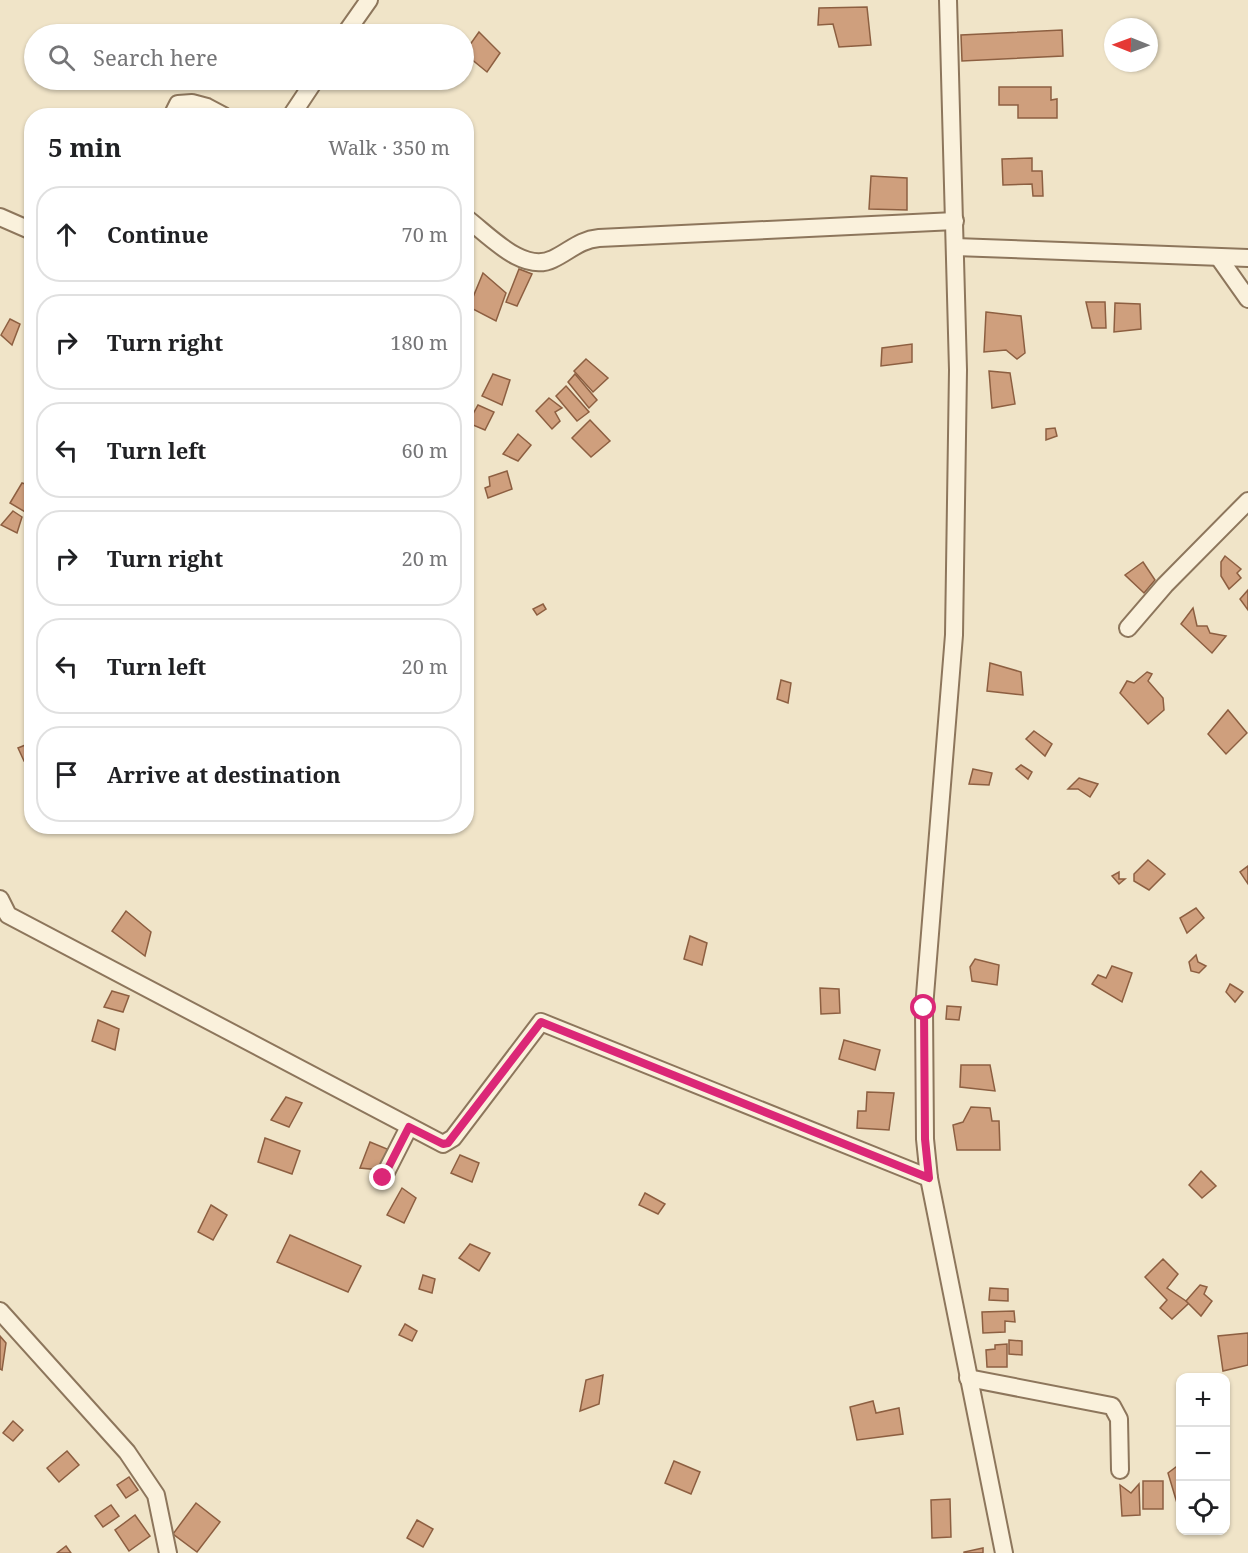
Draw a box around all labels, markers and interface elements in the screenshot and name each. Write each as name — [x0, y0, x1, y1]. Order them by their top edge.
north arrow — [1104, 18, 1158, 72]
search box — [24, 24, 474, 90]
icon: search — [45, 41, 78, 74]
text: Search here — [93, 42, 218, 72]
text: 5 min — [48, 129, 122, 165]
text: Walk · 350 m — [328, 134, 450, 161]
icon: ahead — [50, 218, 83, 251]
text: Continue — [107, 219, 209, 249]
text: 70 m — [402, 221, 448, 248]
icon: right — [50, 326, 83, 359]
text: Turn right — [107, 327, 223, 357]
text: 180 m — [390, 329, 448, 356]
icon: left — [50, 434, 83, 467]
text: Turn left — [107, 435, 206, 465]
text: 60 m — [402, 437, 448, 464]
icon: right — [50, 542, 83, 575]
text: Turn right — [107, 543, 223, 573]
text: 20 m — [402, 545, 448, 572]
icon: left — [50, 650, 83, 683]
text: Turn left — [107, 651, 206, 681]
text: 20 m — [402, 653, 448, 680]
icon: arrive — [50, 758, 83, 791]
text: Arrive at destination — [107, 759, 341, 789]
route start — [910, 994, 936, 1020]
route end — [369, 1164, 395, 1190]
map controls — [1176, 1373, 1230, 1535]
button: + — [1176, 1373, 1230, 1427]
button: − — [1176, 1427, 1230, 1481]
button: locate — [1176, 1481, 1230, 1535]

